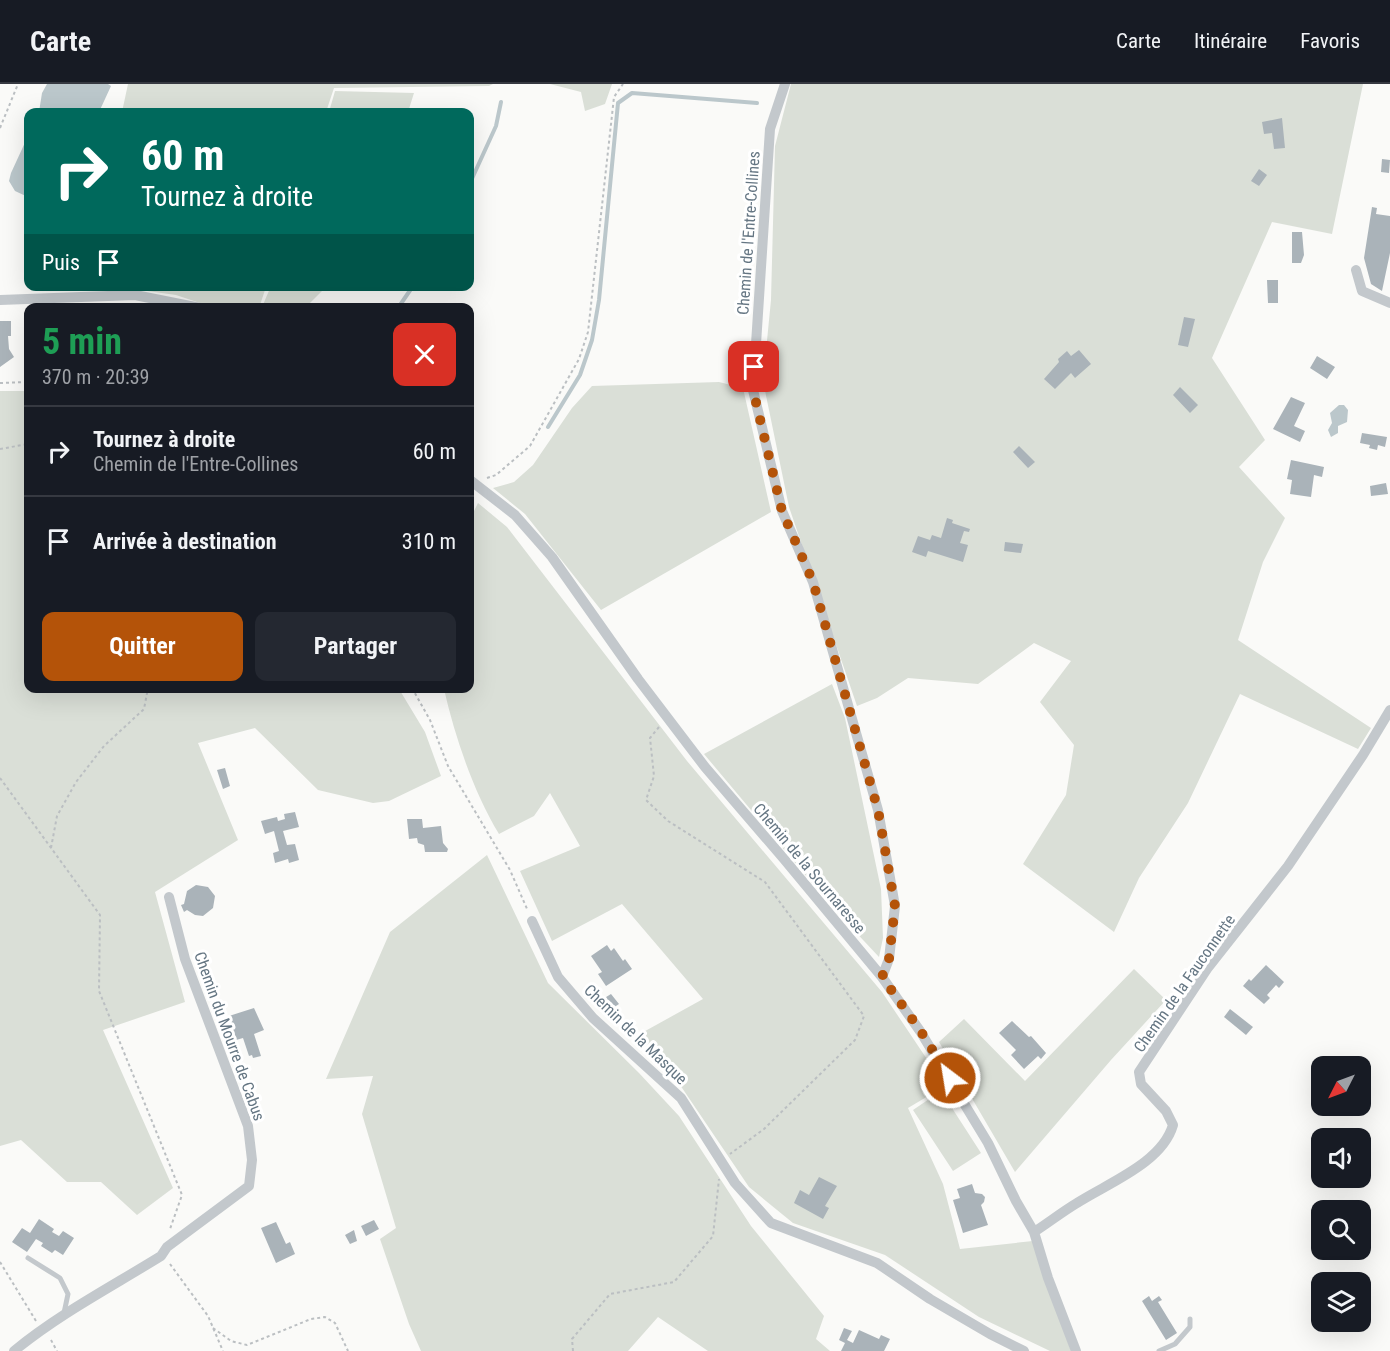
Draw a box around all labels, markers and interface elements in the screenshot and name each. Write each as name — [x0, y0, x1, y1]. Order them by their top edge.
text: Carte — [30, 25, 91, 58]
text: Carte — [1116, 29, 1161, 53]
text: Itinéraire — [1194, 29, 1267, 53]
text: Favoris — [1300, 29, 1360, 53]
text: 60 m — [141, 131, 224, 180]
icon: right — [42, 132, 120, 210]
street label: Chemin de l'Entre-Collines — [733, 150, 764, 316]
text: Tournez à droite — [141, 181, 313, 213]
icon: arrive — [92, 246, 125, 279]
text: Puis — [42, 250, 80, 275]
text: 5 min — [42, 321, 122, 363]
button: close — [393, 323, 456, 386]
pin — [728, 341, 779, 392]
icon: arrive — [737, 350, 770, 383]
text: 370 m · 20:39 — [42, 365, 149, 389]
text: Tournez à droite — [93, 427, 235, 452]
icon: right — [42, 435, 75, 468]
text: 60 m — [413, 439, 456, 464]
text: Chemin de l'Entre-Collines — [93, 452, 298, 476]
icon: arrive — [42, 525, 75, 558]
text: Arrivée à destination — [93, 529, 277, 554]
text: 310 m — [402, 529, 456, 554]
button: Quitter — [42, 612, 243, 681]
button: Partager — [255, 612, 456, 681]
street label: Chemin de la Sournaresse — [750, 799, 870, 937]
street label: Chemin de la Fauconnette — [1130, 911, 1239, 1056]
street label: Chemin du Mourre de Cabus — [190, 949, 269, 1123]
street label: Chemin de la Masque — [580, 980, 691, 1088]
position arrow — [918, 1046, 982, 1110]
north arrow — [1311, 1056, 1371, 1116]
map controls — [1311, 1056, 1371, 1332]
button: sound — [1311, 1128, 1371, 1188]
button: search — [1311, 1200, 1371, 1260]
button: layers — [1311, 1272, 1371, 1332]

